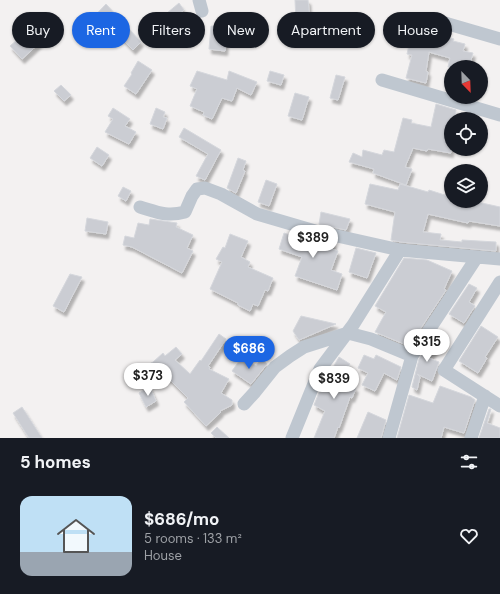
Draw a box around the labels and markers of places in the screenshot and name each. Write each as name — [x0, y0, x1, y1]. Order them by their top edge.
pin: $389 — [289, 225, 337, 259]
pin: $315 — [403, 329, 451, 363]
pin: $686 — [225, 336, 273, 370]
pin: $373 — [124, 363, 172, 397]
pin: $839 — [310, 366, 358, 400]

